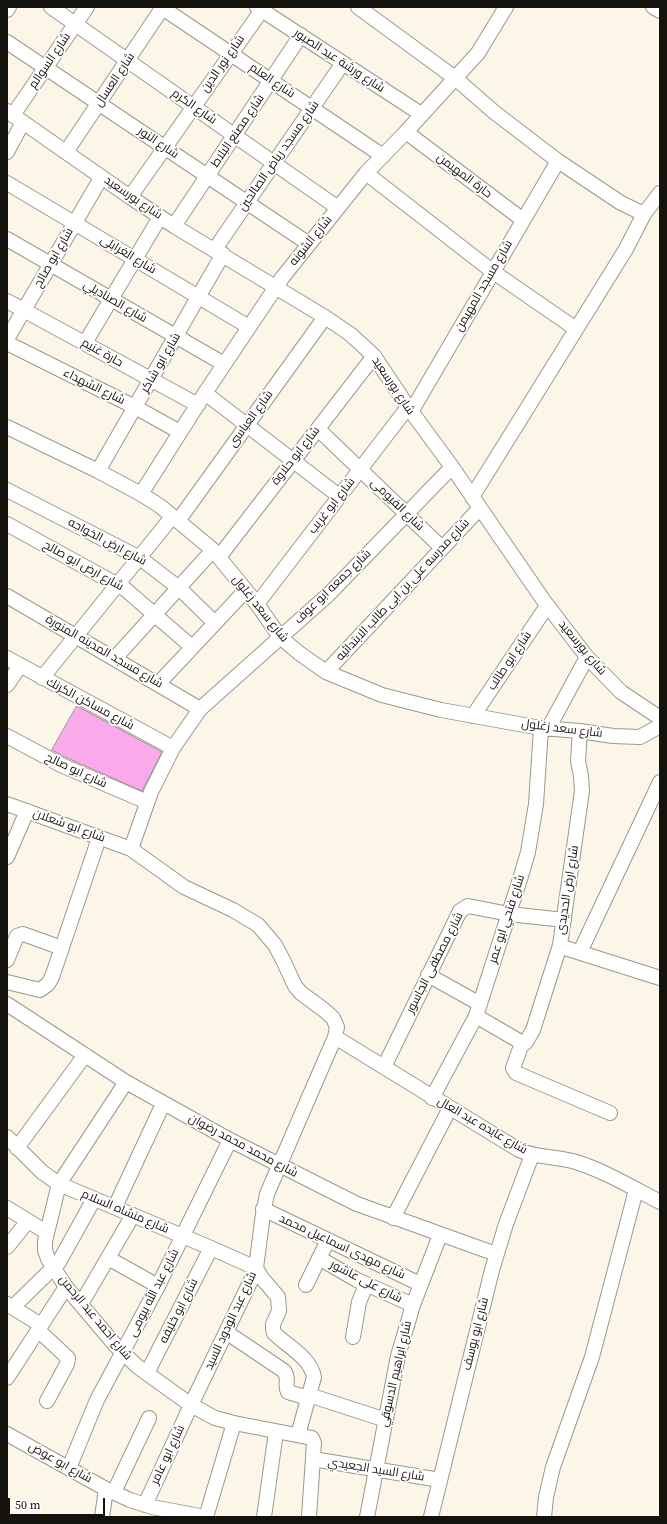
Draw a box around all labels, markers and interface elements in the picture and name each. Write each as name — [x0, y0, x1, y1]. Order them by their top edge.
street label: شارع ورشة عبد الصبور — [291, 26, 387, 96]
street label: شارع السوالم — [26, 30, 74, 92]
street label: شارع نور الدين — [198, 33, 248, 95]
street label: شارع العسال — [92, 50, 138, 110]
street label: شارع العلم — [247, 61, 297, 101]
street label: شارع الكرم — [169, 86, 219, 128]
street label: شارع مصنع البلاط — [208, 92, 268, 170]
street label: شارع مسجد رياض الصالحين — [235, 98, 323, 214]
street label: شارع النور — [135, 124, 181, 162]
street label: حارة المهيمن — [433, 150, 495, 202]
street label: شارع بورسعيد — [101, 173, 165, 223]
street label: شارع الشونه — [287, 213, 335, 269]
street label: شارع ابو صالح — [31, 226, 77, 290]
street label: شارع الغرابلى — [97, 233, 159, 277]
street label: شارع مسجد المهيمن — [452, 238, 516, 334]
street label: شارع الصناديلي — [80, 278, 150, 326]
street label: شارع ابو شاكر — [138, 330, 184, 396]
street label: حارة غنيم — [79, 336, 125, 370]
street label: شارع بورسعيد — [368, 354, 418, 418]
street label: شارع الشهداء — [61, 366, 127, 408]
street label: شارع العباسى — [226, 388, 276, 450]
street label: شارع ابو حلاوة — [269, 424, 323, 488]
street label: شارع ابو غريب — [306, 475, 358, 537]
street label: شارع الفيومى — [367, 476, 427, 534]
street label: شارع ارض الخواجه — [65, 515, 149, 569]
street label: شارع مدرسه على بن ابى طالب الابتدائيه — [333, 516, 473, 664]
street label: شارع ارض ابو صالح — [40, 538, 126, 594]
street label: شارع جمعه ابو عوف — [292, 547, 374, 627]
street label: شارع سعد زغلول — [229, 573, 291, 645]
street label: شارع مسجد المدينه المنورة — [43, 612, 165, 692]
street label: شارع بورسعيد — [555, 618, 609, 678]
street label: شارع ابو طالب — [485, 629, 535, 693]
street label: شارع مساكن الكرنك — [44, 675, 136, 733]
street label: شارع سعد زغلول — [521, 717, 603, 741]
street label: شارع ابو صالح — [43, 750, 109, 792]
street label: شارع ابو شعلان — [31, 806, 107, 846]
street label: شارع ارض الحديدى — [554, 844, 582, 936]
street label: شارع فتحي ابو عمر — [486, 873, 528, 965]
street label: شارع مصطفى الجاسور — [403, 910, 467, 1016]
street label: شارع عايده عبد العال — [434, 1094, 530, 1158]
street label: شارع محمد محمد رضوان — [186, 1111, 300, 1181]
street label: شارع منشاه السلام — [79, 1187, 171, 1237]
street label: شارع مهدى اسماعيل محمد — [277, 1211, 407, 1283]
street label: شارع عبد الله بيومى — [126, 1247, 182, 1339]
street label: شارع على عاشور — [327, 1258, 405, 1306]
street label: شارع عبد الودود السيد — [202, 1269, 260, 1373]
street label: شارع احمد عبد الرحمن — [55, 1273, 135, 1363]
street label: شارع ابو خليفه — [157, 1276, 201, 1346]
street label: شارع ابو يوسف — [460, 1296, 492, 1372]
street label: شارع ابراهيم الدسوقي — [377, 1320, 415, 1428]
street label: شارع ابو عامر — [148, 1423, 188, 1487]
street label: شارع ابو عوض — [26, 1440, 94, 1486]
street label: شارع السيد الجعيدي — [327, 1455, 425, 1485]
scale bar — [10, 1490, 107, 1516]
text: 50 m — [15, 1497, 41, 1513]

